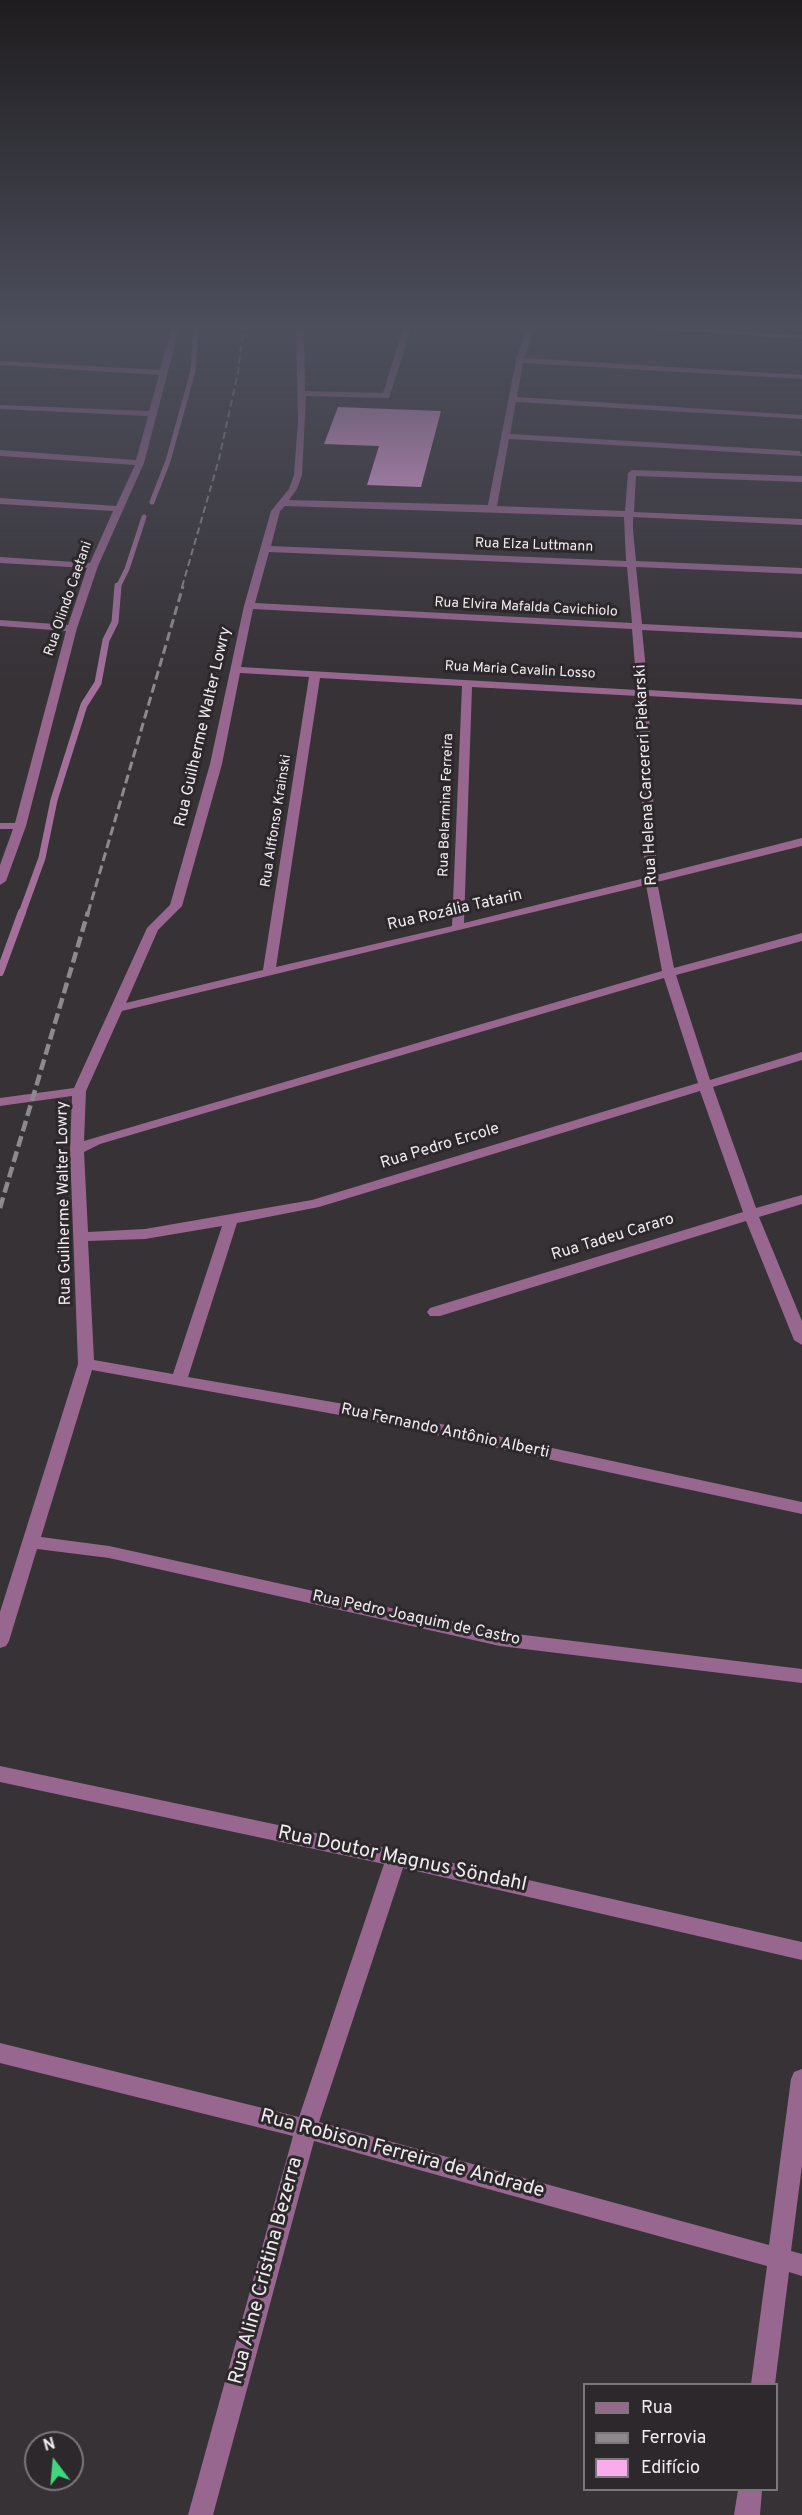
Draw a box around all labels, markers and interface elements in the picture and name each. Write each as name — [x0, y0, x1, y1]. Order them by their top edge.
street label: Rua Elza Luttmann — [475, 536, 593, 556]
street label: Rua Olindo Caetani — [41, 539, 97, 659]
street label: Rua Elvira Mafalda Cavichiolo — [434, 595, 618, 621]
street label: Rua Guilherme Walter Lowry — [172, 625, 236, 829]
street label: Rua Maria Cavalin Losso — [444, 659, 596, 683]
street label: Rua Helena Carcereri Piekarski — [632, 664, 662, 886]
street label: Rua Belarmina Ferreira — [436, 733, 458, 877]
street label: Rua Alffonso Krainski — [258, 753, 296, 889]
street label: Rua Rozália Tatarin — [386, 886, 524, 936]
street label: Rua Guilherme Walter Lowry — [54, 1101, 76, 1305]
street label: Rua Pedro Ercole — [378, 1120, 502, 1174]
street label: Rua Tadeu Cararo — [549, 1210, 677, 1266]
street label: Rua Fernando Antônio Alberti — [339, 1401, 551, 1463]
street label: Rua Pedro Joaquim de Castro — [310, 1588, 522, 1650]
street label: Rua Doutor Magnus Söndahl — [275, 1822, 529, 1898]
street label: Rua Robison Ferreira de Andrade — [257, 2105, 547, 2205]
street label: Rua Aline Cristina Bezerra — [225, 2155, 309, 2387]
legend — [583, 2383, 778, 2491]
text: Rua — [641, 2397, 672, 2420]
text: Ferrovia — [641, 2427, 706, 2450]
north arrow — [24, 2431, 84, 2491]
text: N — [41, 2434, 58, 2457]
text: Edifício — [641, 2457, 700, 2480]

